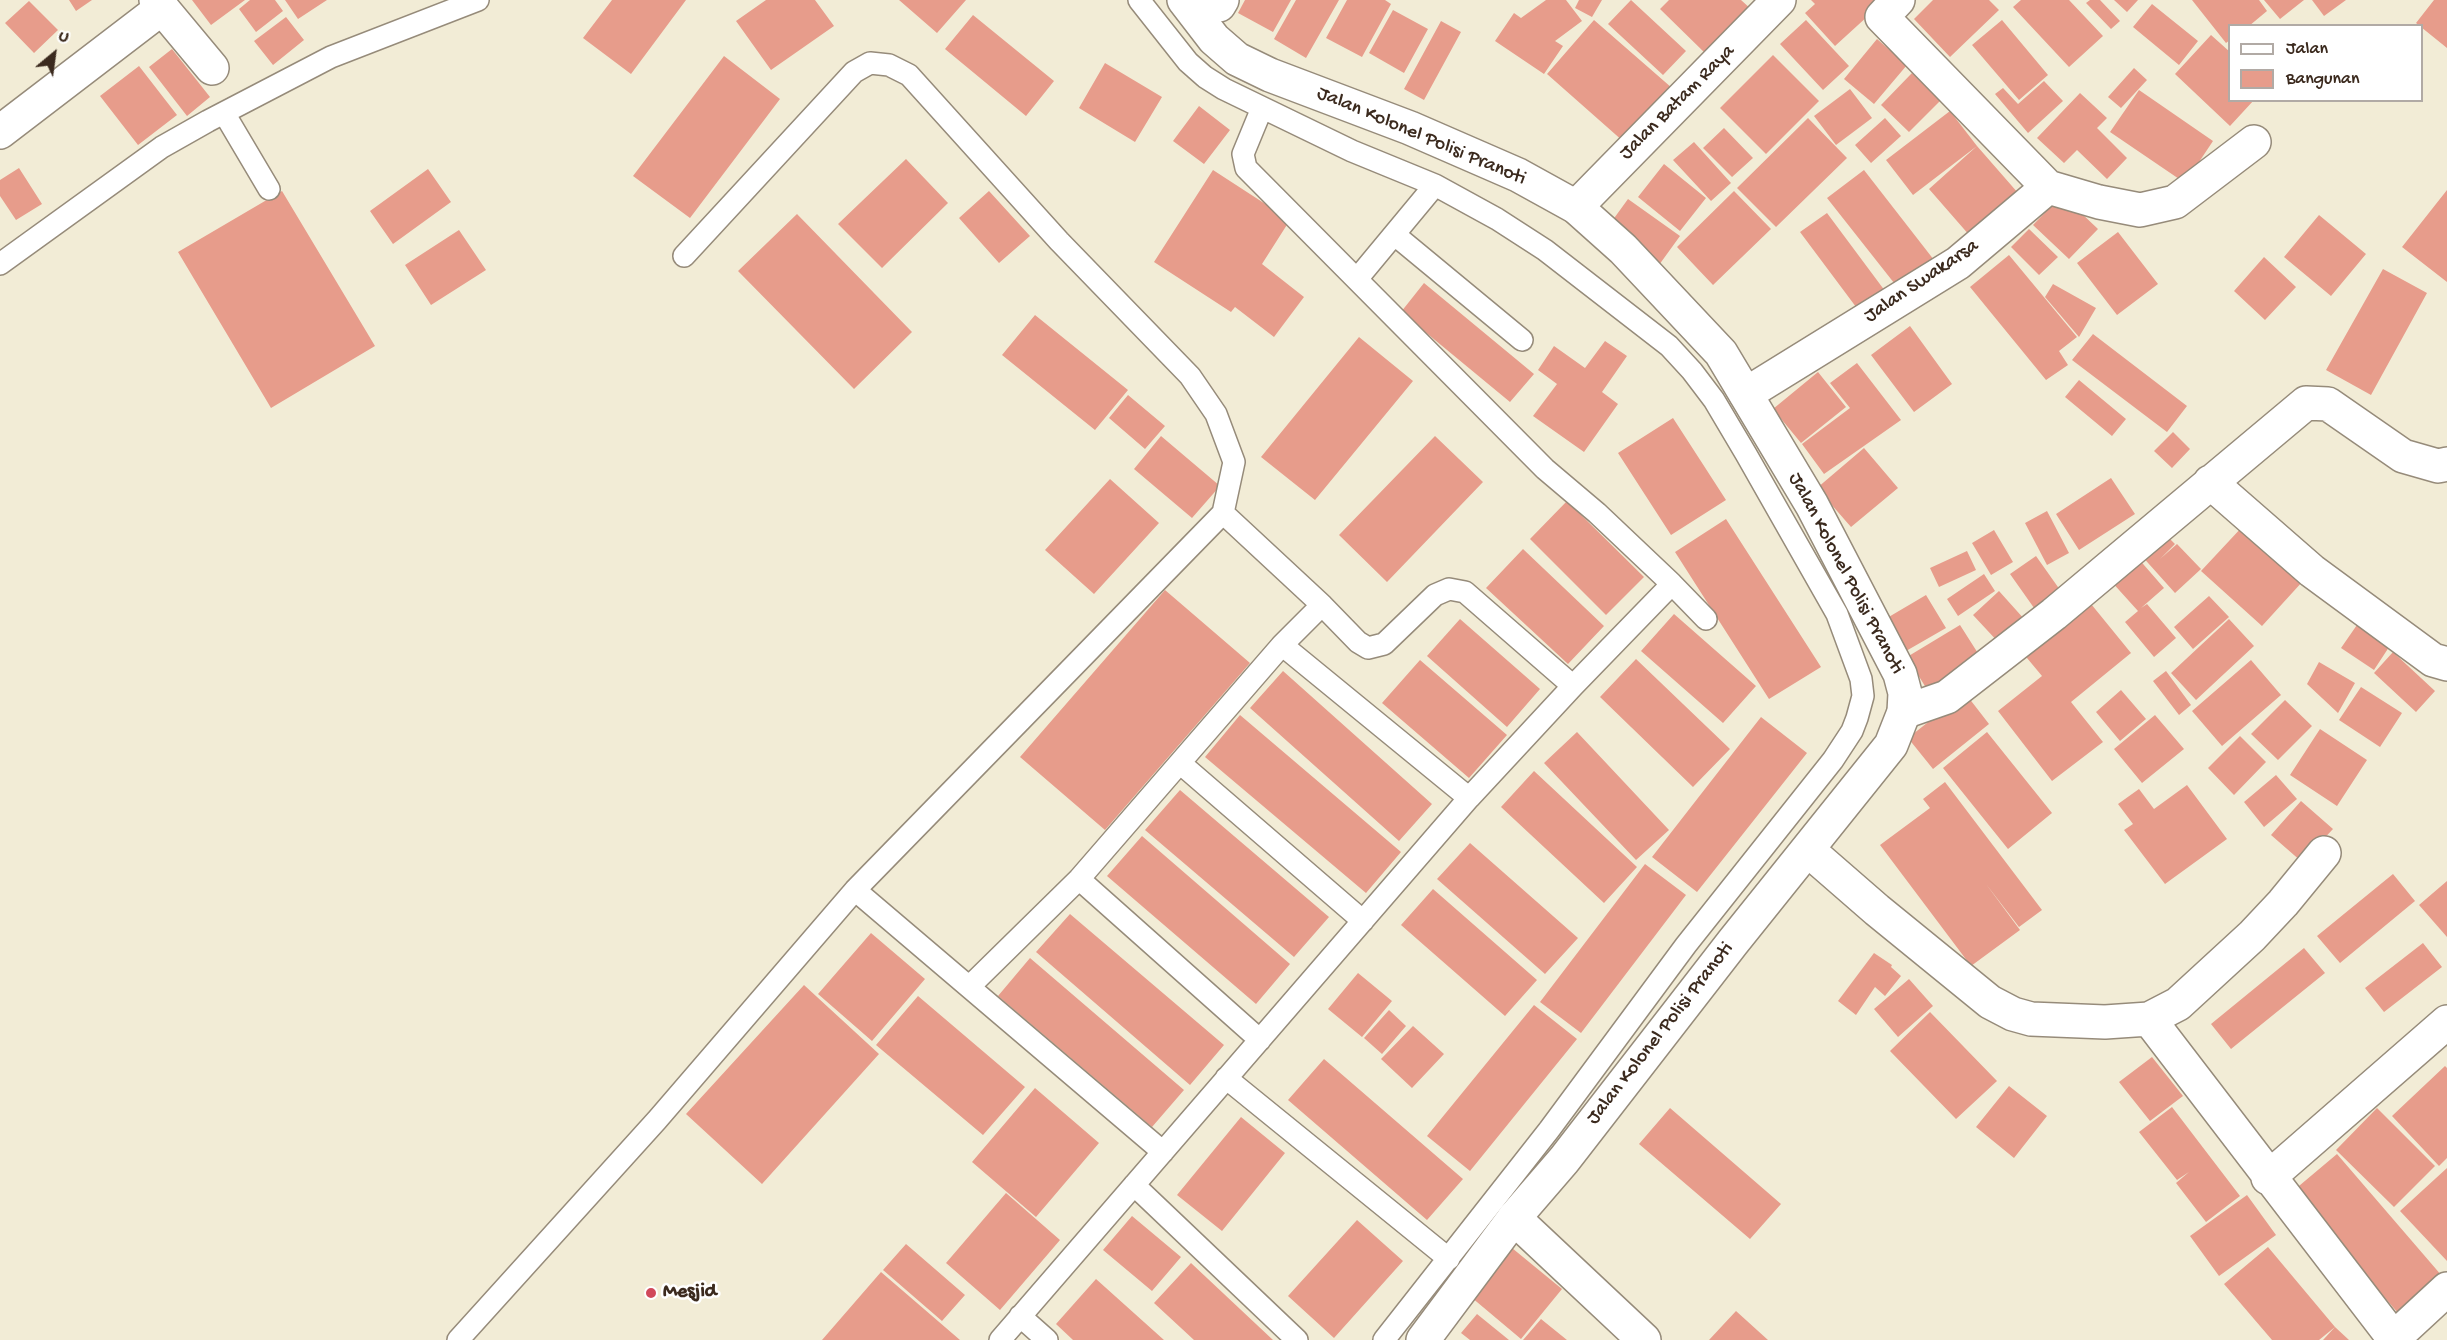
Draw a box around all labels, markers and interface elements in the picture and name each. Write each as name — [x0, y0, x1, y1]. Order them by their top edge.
north arrow — [24, 24, 84, 84]
legend — [2228, 24, 2423, 102]
text: U — [54, 27, 72, 48]
text: Jalan — [2286, 39, 2328, 60]
street label: Jalan Batam Raya — [1615, 40, 1741, 166]
text: Bangunan — [2286, 69, 2360, 90]
street label: Jalan Kolonel Polisi Pranoti — [1313, 82, 1529, 192]
street label: Jalan Swakarsa — [1860, 235, 1984, 329]
street label: Jalan Kolonel Polisi Pranoti — [1782, 469, 1908, 679]
street label: Jalan Kolonel Polisi Pranoti — [1582, 938, 1740, 1130]
place label: Mesjid — [663, 1281, 716, 1305]
marker: Mesjid — [644, 1286, 658, 1300]

